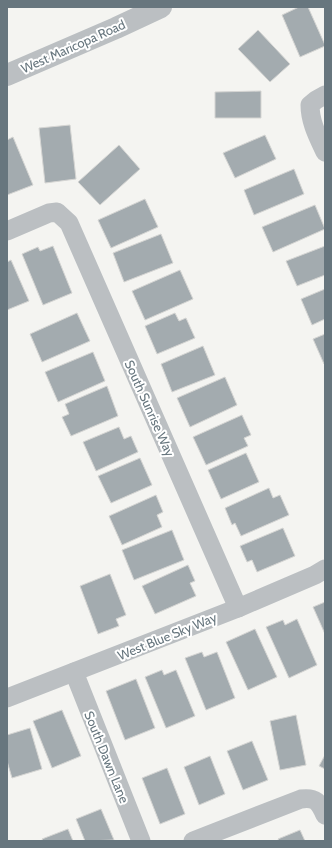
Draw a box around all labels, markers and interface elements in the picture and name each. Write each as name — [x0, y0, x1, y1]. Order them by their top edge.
street label: West Maricopa Road — [18, 16, 128, 76]
street label: South Sunrise Way — [122, 357, 179, 459]
street label: West Blue Sky Way — [115, 609, 219, 663]
street label: South Dawn Lane — [81, 709, 133, 806]

